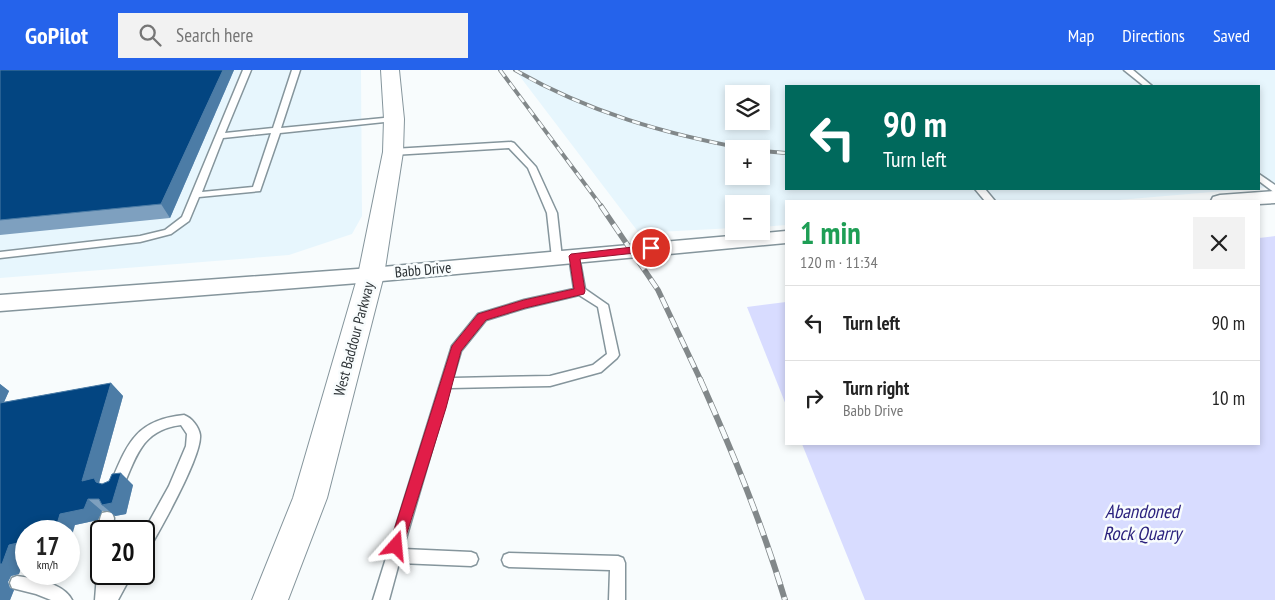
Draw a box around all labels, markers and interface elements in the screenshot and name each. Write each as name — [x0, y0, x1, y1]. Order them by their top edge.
search box — [118, 13, 468, 58]
text: GoPilot — [25, 20, 88, 51]
icon: search — [136, 21, 164, 49]
text: Search here — [176, 23, 253, 47]
text: Map — [1068, 24, 1094, 47]
text: Directions — [1122, 24, 1185, 47]
text: Saved — [1213, 24, 1250, 47]
map controls — [725, 85, 770, 240]
button: layers — [725, 85, 770, 130]
text: 90 m — [883, 101, 947, 147]
icon: left — [800, 105, 865, 170]
button: + — [725, 140, 770, 185]
text: Turn left — [883, 145, 947, 173]
button: − — [725, 195, 770, 240]
text: 1 min — [800, 213, 861, 252]
button: close — [1193, 217, 1245, 269]
pin — [630, 227, 672, 269]
icon: arrive — [637, 234, 665, 262]
text: 120 m · 11:34 — [800, 252, 878, 272]
street label: Babb Drive — [394, 258, 452, 281]
street label: West Baddour Parkway — [329, 279, 378, 398]
icon: left — [800, 309, 828, 337]
text: Turn left — [843, 311, 900, 335]
text: 90 m — [1212, 311, 1245, 335]
text: Turn right — [843, 376, 909, 400]
icon: right — [800, 384, 828, 412]
text: 10 m — [1212, 386, 1245, 410]
text: Babb Drive — [843, 400, 903, 420]
water label: Abandoned Rock Quarry — [1103, 499, 1184, 545]
position arrow — [369, 519, 421, 571]
speed limit sign: 20 — [90, 520, 155, 585]
text: 17 — [36, 530, 59, 562]
text: km/h — [37, 557, 58, 572]

